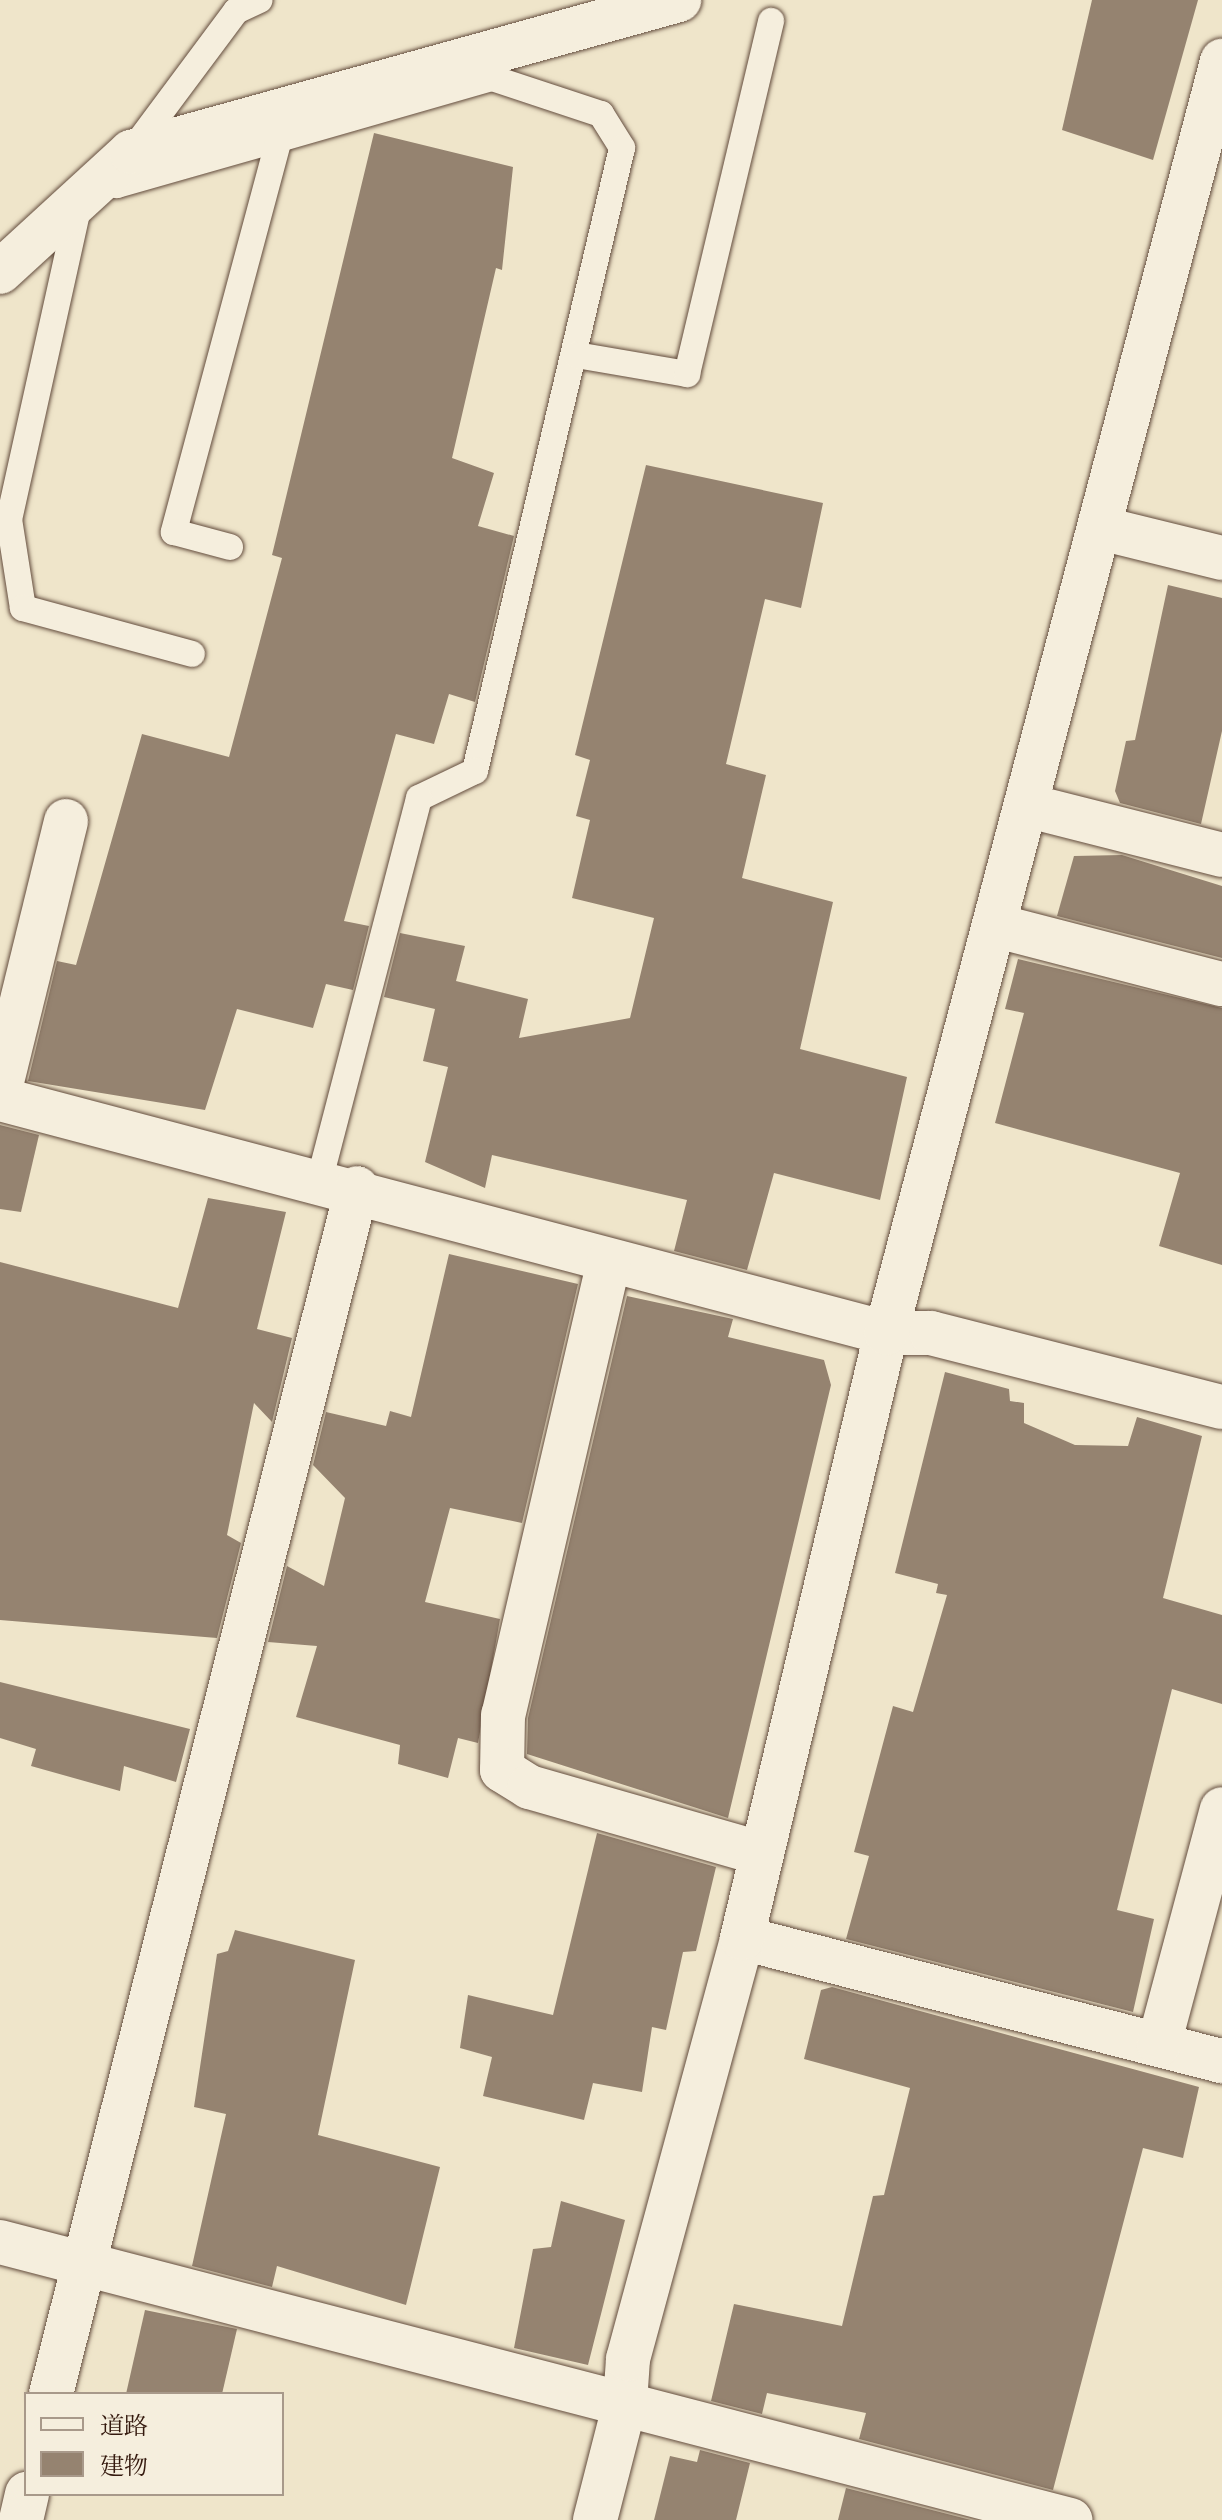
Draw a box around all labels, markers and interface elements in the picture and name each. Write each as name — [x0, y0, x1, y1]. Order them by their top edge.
legend — [24, 2392, 284, 2496]
text: 道路 — [100, 2416, 148, 2440]
text: 建物 — [100, 2456, 148, 2480]

